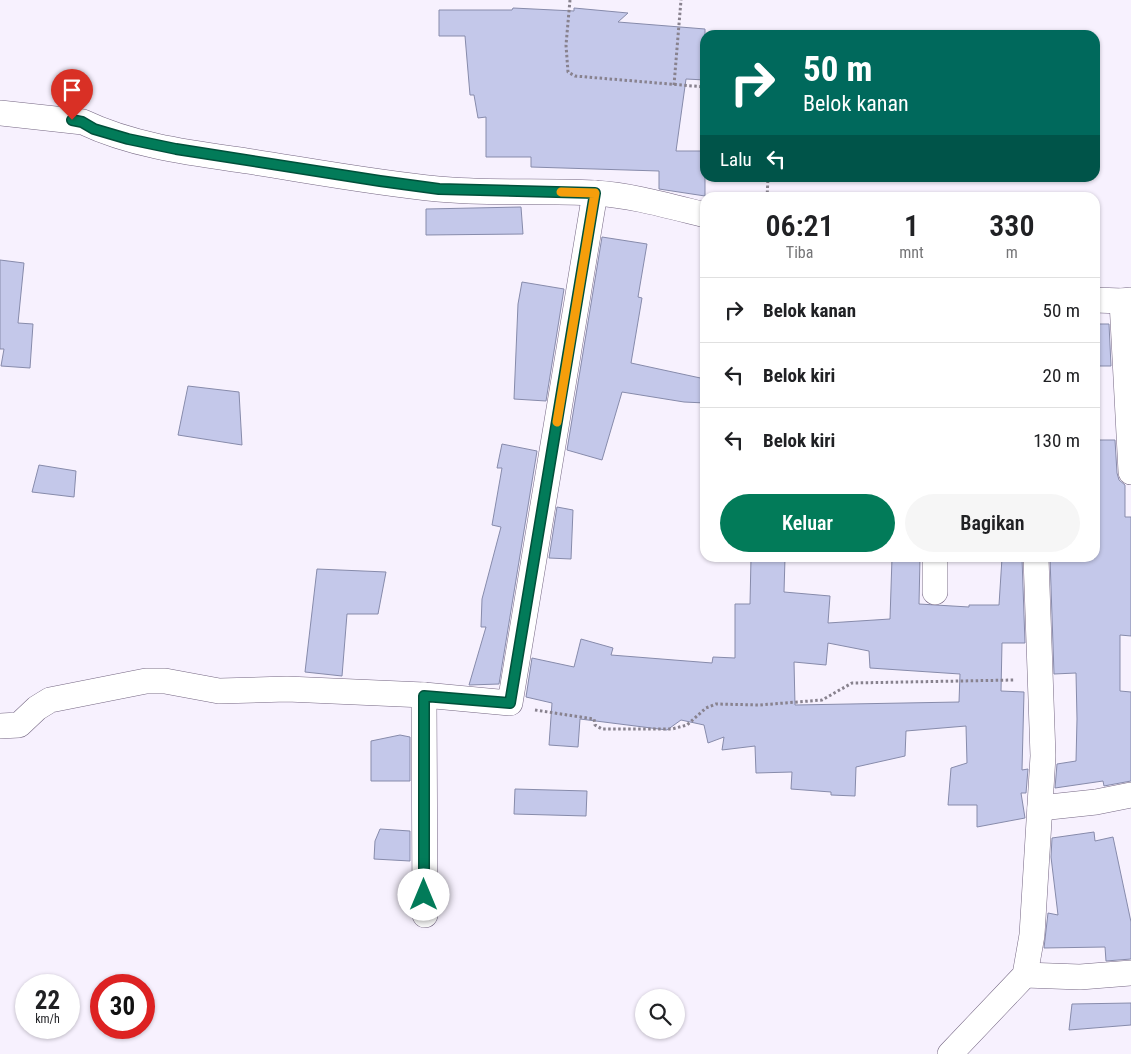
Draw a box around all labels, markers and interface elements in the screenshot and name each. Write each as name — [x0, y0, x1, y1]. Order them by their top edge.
text: 50 m — [803, 49, 872, 90]
icon: right — [720, 50, 785, 115]
pin — [51, 69, 93, 120]
icon: arrive — [58, 76, 86, 104]
text: Belok kanan — [803, 91, 909, 116]
icon: left — [762, 145, 790, 173]
text: Lalu — [720, 148, 752, 171]
text: 06:21 — [765, 208, 834, 243]
text: 1 — [904, 208, 919, 243]
text: 330 — [989, 208, 1034, 243]
text: Tiba — [786, 243, 813, 262]
text: mnt — [899, 243, 924, 262]
text: m — [1006, 243, 1018, 262]
icon: right — [720, 296, 748, 324]
text: Belok kanan — [763, 299, 856, 322]
text: 50 m — [1043, 299, 1080, 322]
icon: left — [720, 361, 748, 389]
text: Belok kiri — [763, 364, 835, 387]
text: 20 m — [1043, 364, 1080, 387]
icon: left — [720, 426, 748, 454]
text: Belok kiri — [763, 429, 835, 452]
text: 130 m — [1033, 429, 1080, 452]
button: Keluar — [720, 494, 895, 552]
button: Bagikan — [905, 494, 1080, 552]
position arrow — [397, 868, 449, 920]
speed limit sign: 30 — [90, 974, 155, 1039]
text: 22 — [35, 986, 60, 1015]
map controls — [635, 989, 685, 1039]
button: search — [635, 989, 685, 1039]
text: km/h — [35, 1012, 60, 1026]

